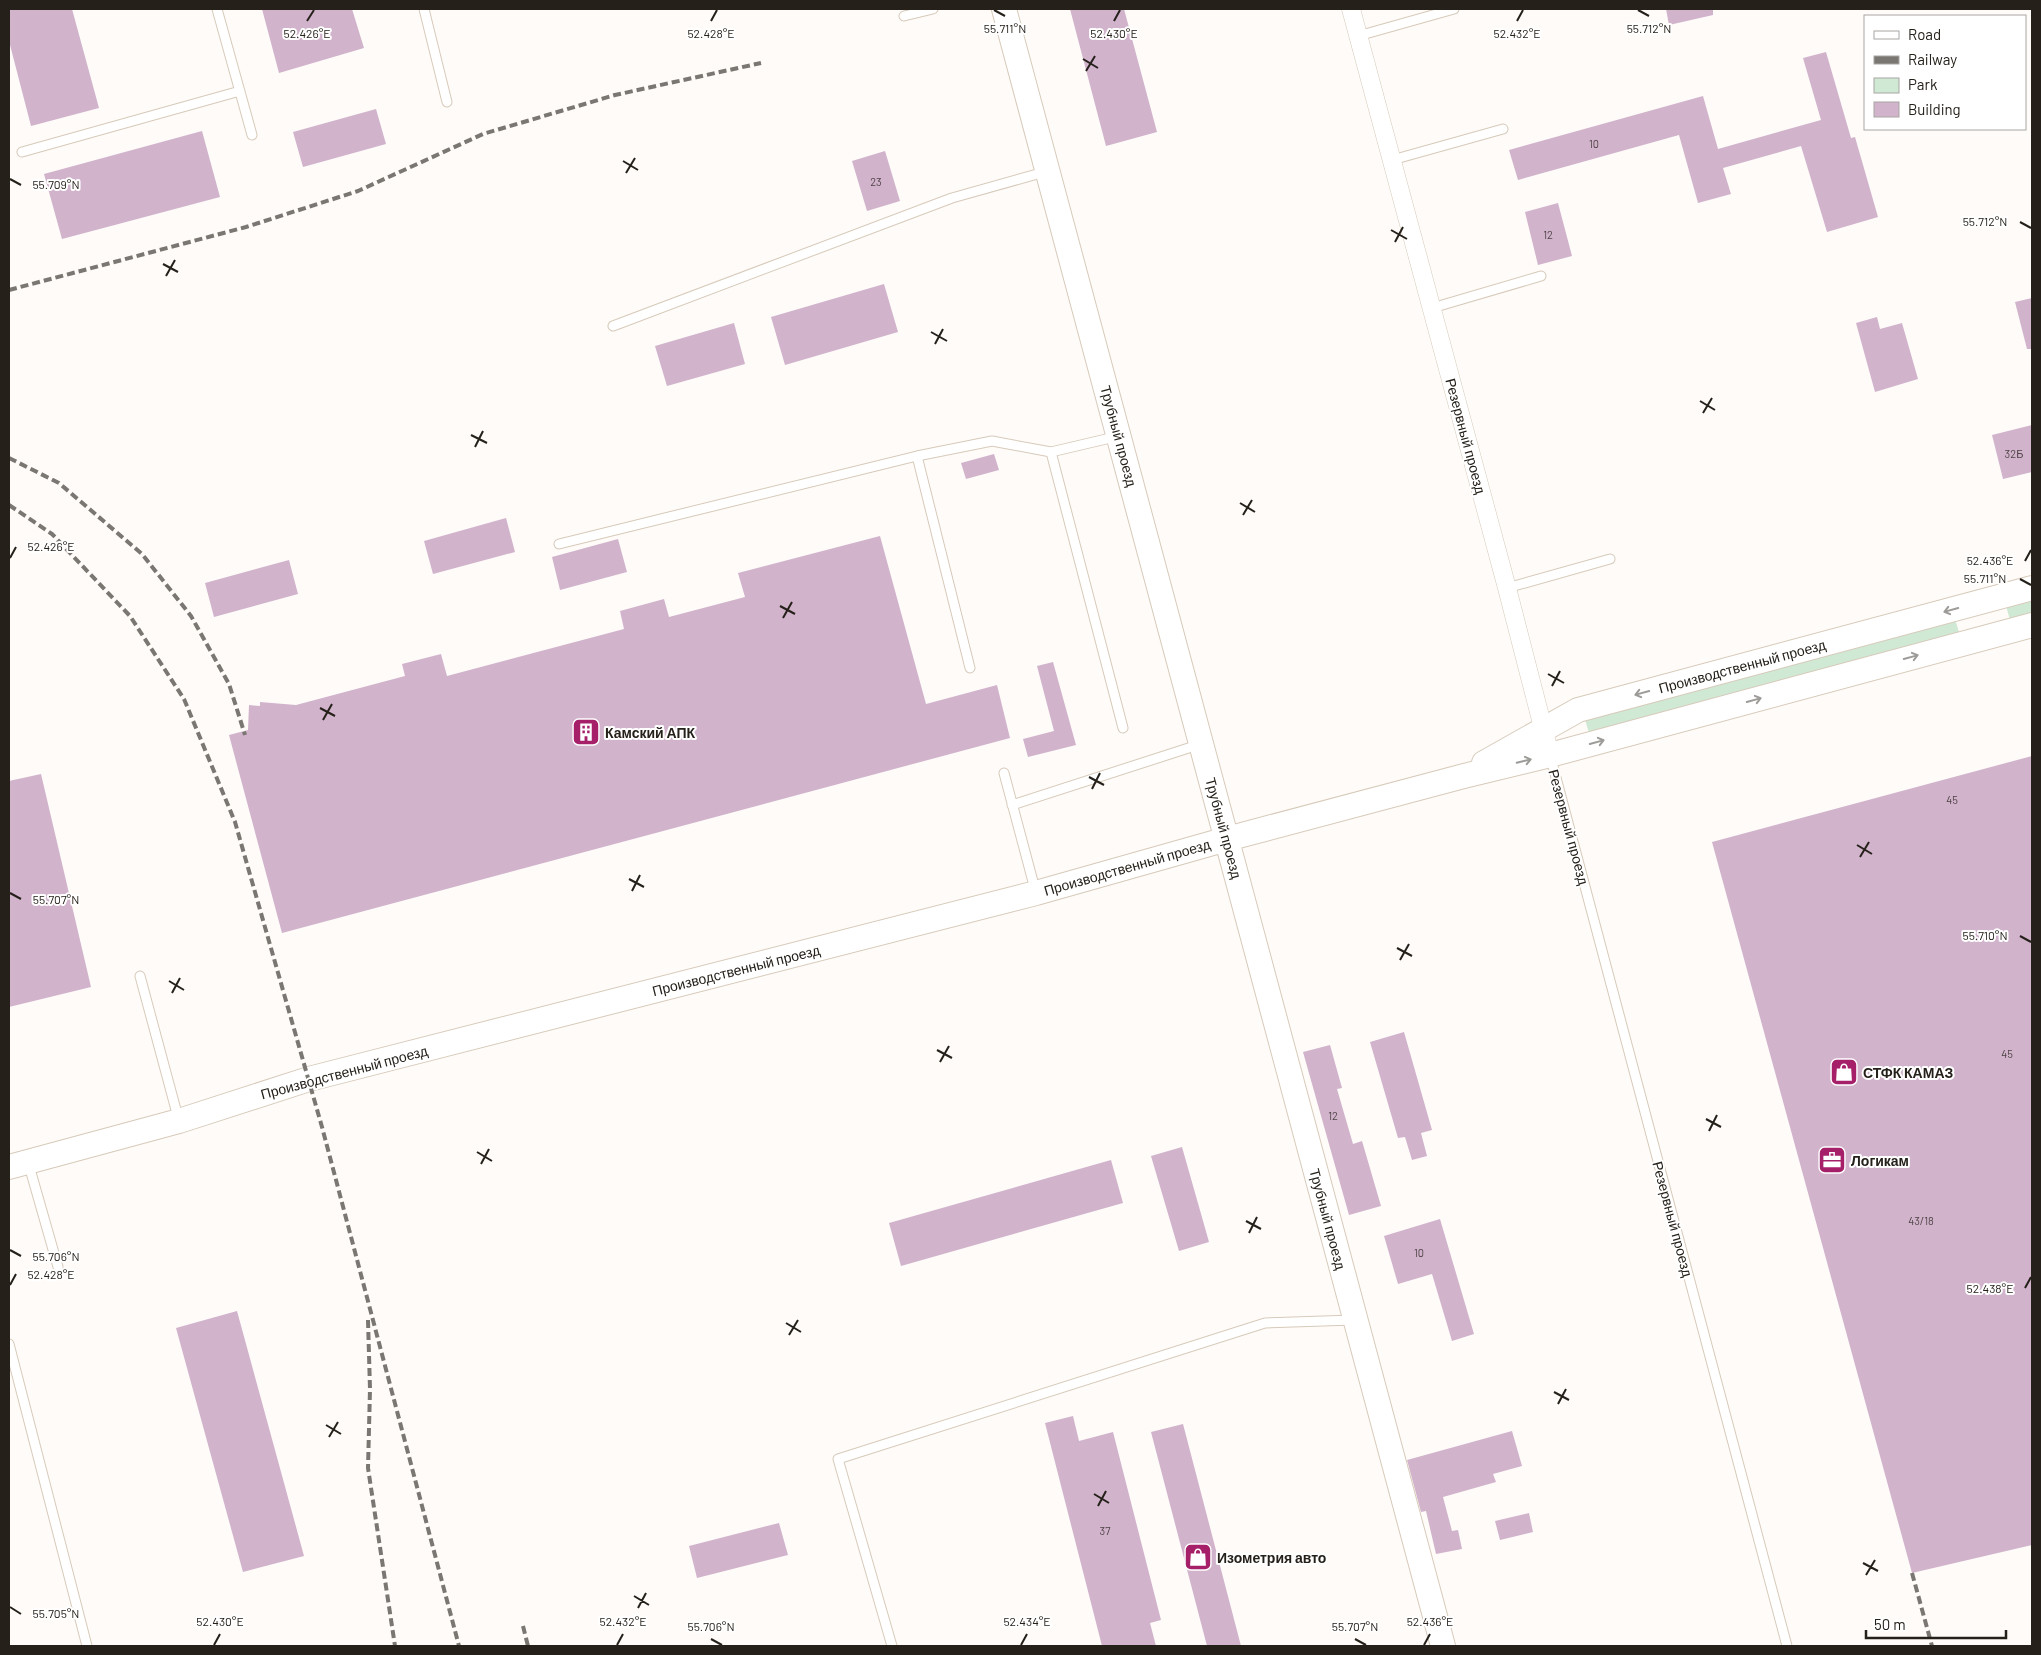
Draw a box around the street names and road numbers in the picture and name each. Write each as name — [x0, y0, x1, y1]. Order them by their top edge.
street label: Резервный проезд — [1442, 376, 1490, 496]
street label: Трубный проезд — [1097, 384, 1141, 488]
street label: Производственный проезд — [1657, 635, 1827, 697]
street label: Резервный проезд — [1545, 767, 1593, 887]
street label: Трубный проезд — [1202, 776, 1246, 880]
street label: Производственный проезд — [1042, 835, 1212, 899]
street label: Производственный проезд — [650, 941, 822, 999]
street label: Производственный проезд — [259, 1041, 429, 1103]
street label: Резервный проезд — [1649, 1159, 1697, 1279]
street label: Трубный проезд — [1306, 1167, 1350, 1271]

